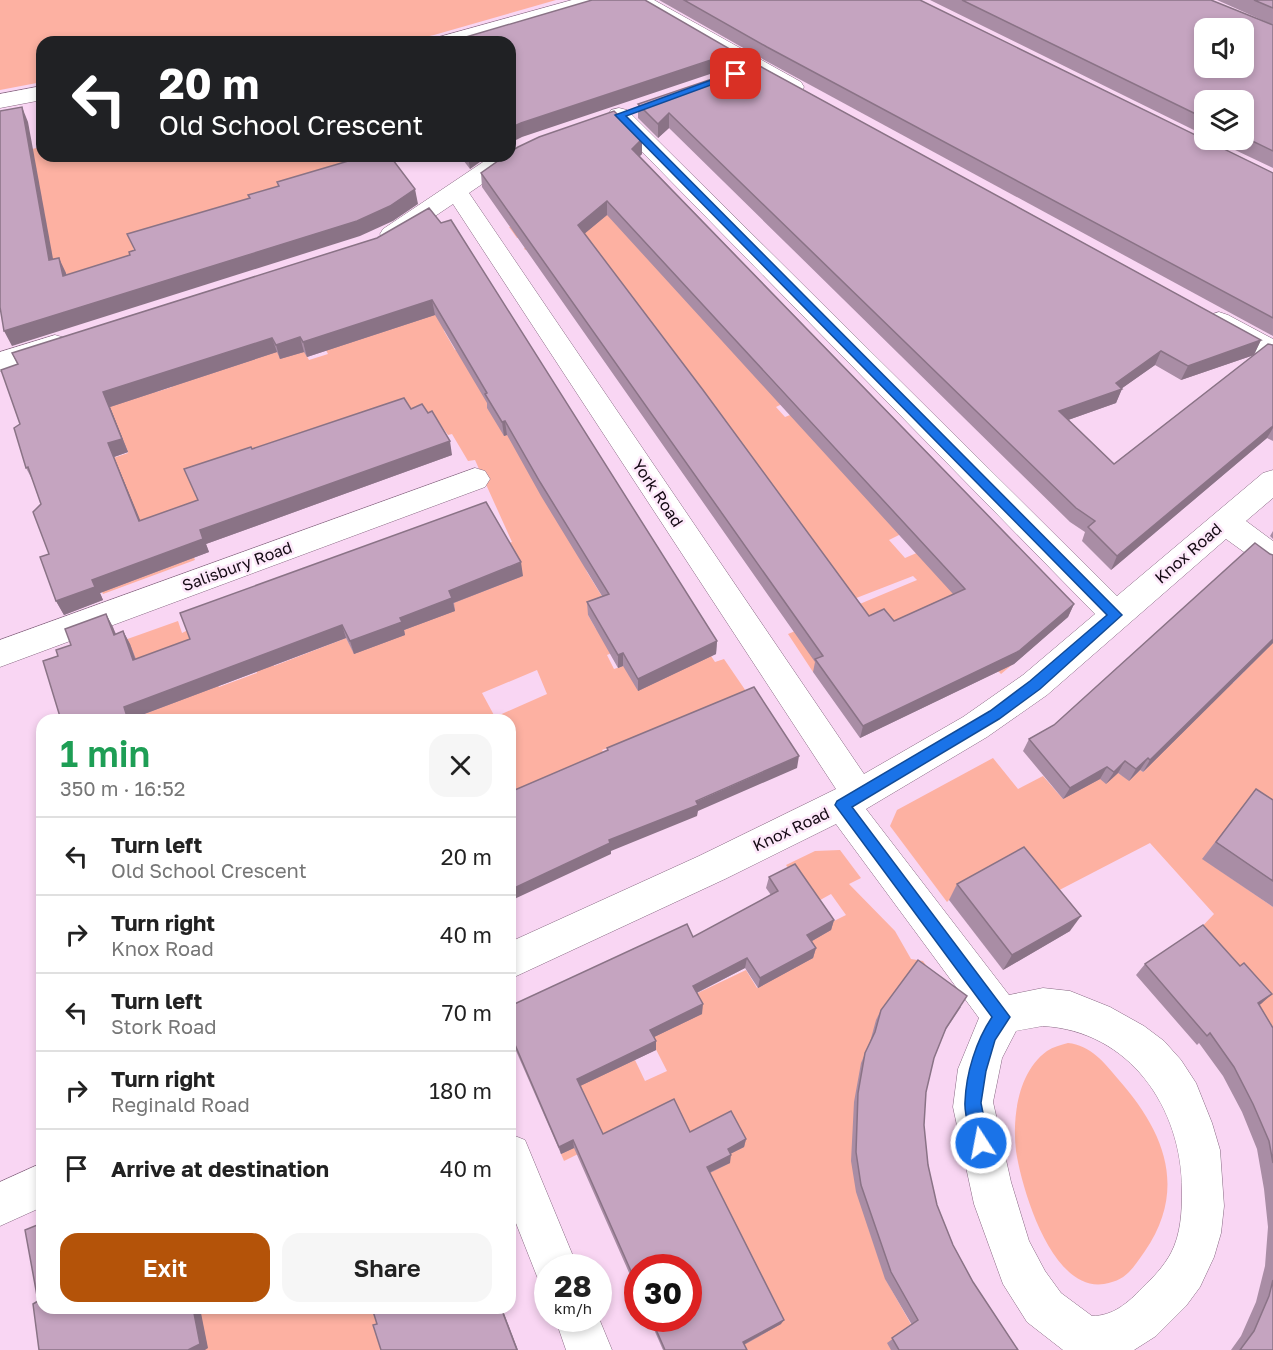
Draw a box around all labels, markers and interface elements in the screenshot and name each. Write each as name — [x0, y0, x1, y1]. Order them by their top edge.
map controls — [1194, 18, 1254, 150]
button: sound — [1194, 18, 1254, 78]
pin — [710, 48, 761, 99]
icon: arrive — [719, 57, 752, 90]
text: 20 m — [159, 58, 259, 108]
icon: left — [60, 60, 138, 138]
button: layers — [1194, 90, 1254, 150]
text: Old School Crescent — [159, 109, 423, 141]
street label: York Road — [628, 455, 688, 531]
street label: Knox Road — [1150, 518, 1226, 588]
street label: Salisbury Road — [179, 537, 295, 595]
text: 1 min — [60, 732, 150, 775]
button: close — [429, 734, 492, 797]
text: 350 m · 16:52 — [60, 776, 185, 800]
street label: Knox Road — [750, 803, 832, 855]
text: Turn left — [111, 831, 202, 858]
icon: left — [60, 840, 93, 873]
text: 20 m — [441, 843, 492, 870]
text: Old School Crescent — [111, 858, 307, 882]
text: Turn right — [111, 909, 215, 936]
icon: right — [60, 918, 93, 951]
text: 40 m — [440, 921, 492, 948]
text: Knox Road — [111, 936, 214, 960]
text: Turn left — [111, 987, 202, 1014]
icon: left — [60, 996, 93, 1029]
text: 70 m — [442, 999, 492, 1026]
text: Stork Road — [111, 1014, 217, 1038]
text: Turn right — [111, 1065, 215, 1092]
icon: right — [60, 1074, 93, 1107]
text: 180 m — [429, 1077, 492, 1104]
text: Reginald Road — [111, 1092, 250, 1116]
position arrow — [949, 1111, 1013, 1175]
icon: arrive — [60, 1152, 93, 1185]
text: Arrive at destination — [111, 1155, 329, 1182]
text: 40 m — [440, 1155, 492, 1182]
button: Exit — [60, 1233, 270, 1302]
button: Share — [282, 1233, 492, 1302]
speed limit sign: 30 — [624, 1254, 702, 1332]
text: 28 — [554, 1268, 592, 1304]
text: km/h — [554, 1299, 592, 1317]

